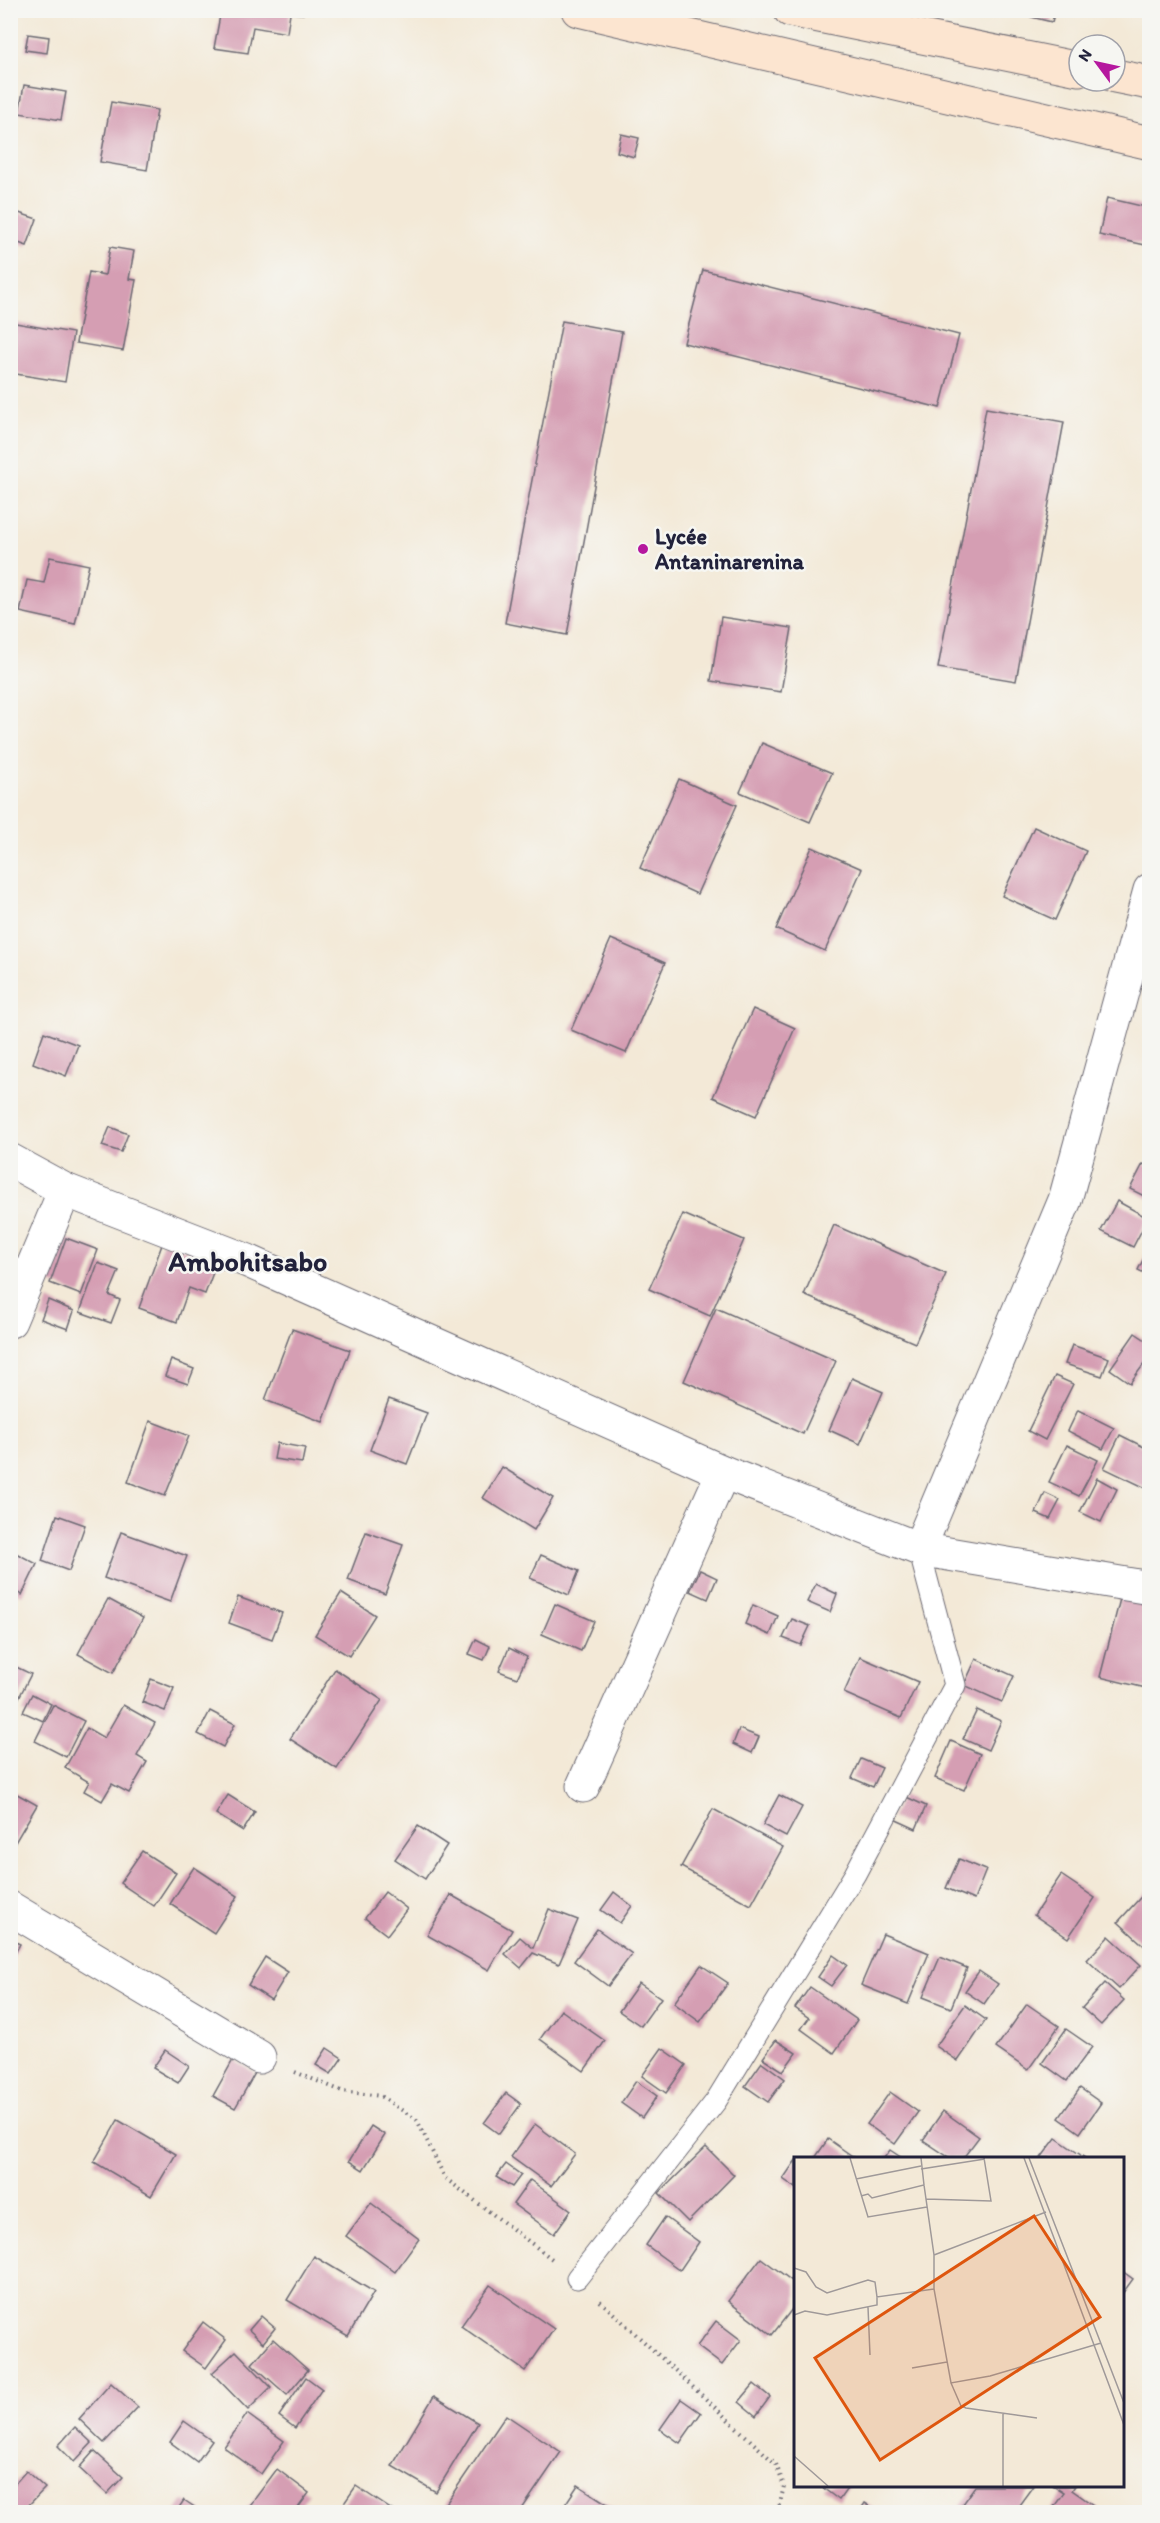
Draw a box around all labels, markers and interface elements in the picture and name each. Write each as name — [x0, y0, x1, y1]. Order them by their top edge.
north arrow — [1067, 33, 1127, 93]
text: N — [1074, 45, 1096, 65]
place label: Lycée Antaninarenina — [654, 523, 804, 575]
marker: Lycée Antaninarenina — [636, 542, 650, 556]
district label: Ambohitsabo — [168, 1244, 327, 1278]
inset map — [794, 2157, 1124, 2487]

